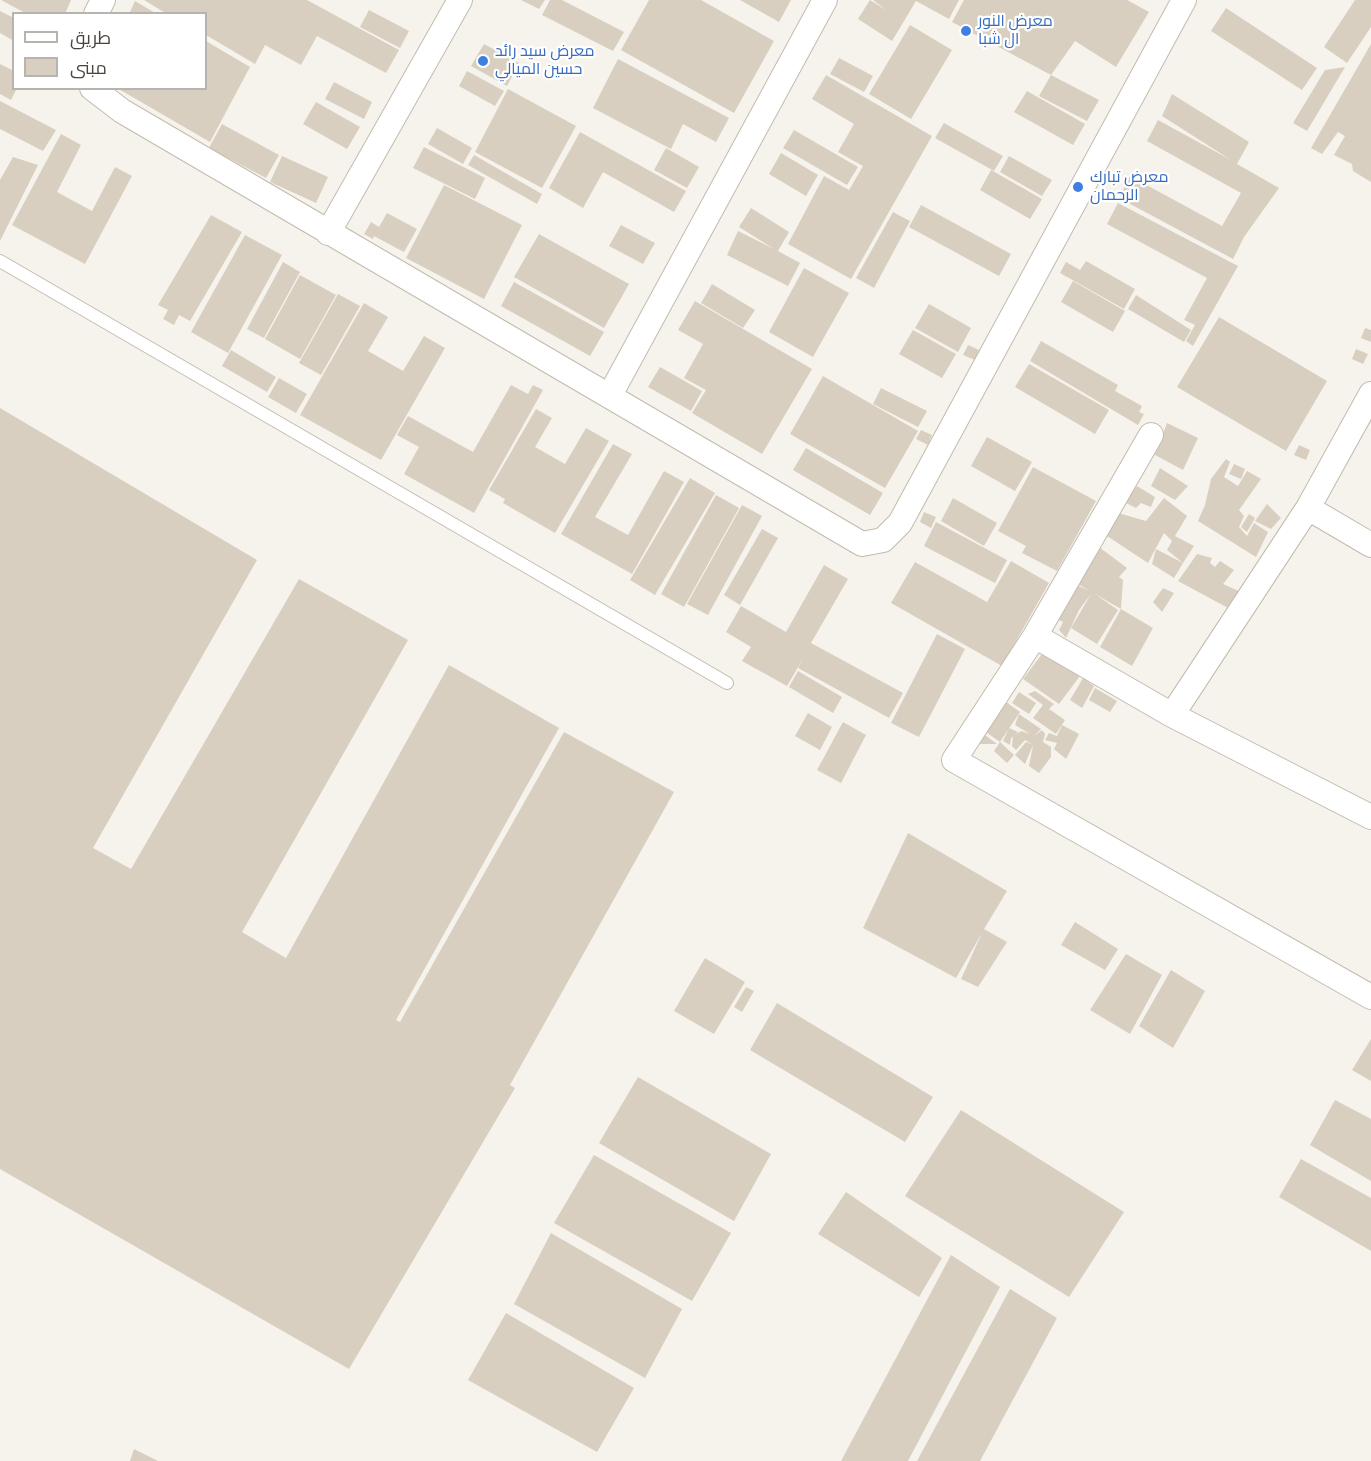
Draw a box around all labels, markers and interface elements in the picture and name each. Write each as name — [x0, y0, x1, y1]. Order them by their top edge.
legend — [12, 12, 207, 90]
place label: معرض النور ال شبا — [978, 12, 1053, 50]
marker: معرض النور ال شبا — [959, 24, 973, 38]
text: طريق — [70, 27, 111, 48]
place label: معرض سيد رائد حسين الميالي — [495, 42, 594, 80]
marker: معرض سيد رائد حسين الميالي — [476, 54, 490, 68]
text: مبنى — [70, 57, 107, 78]
place label: معرض تبارك الرحمان — [1090, 168, 1168, 206]
marker: معرض تبارك الرحمان — [1071, 180, 1085, 194]

